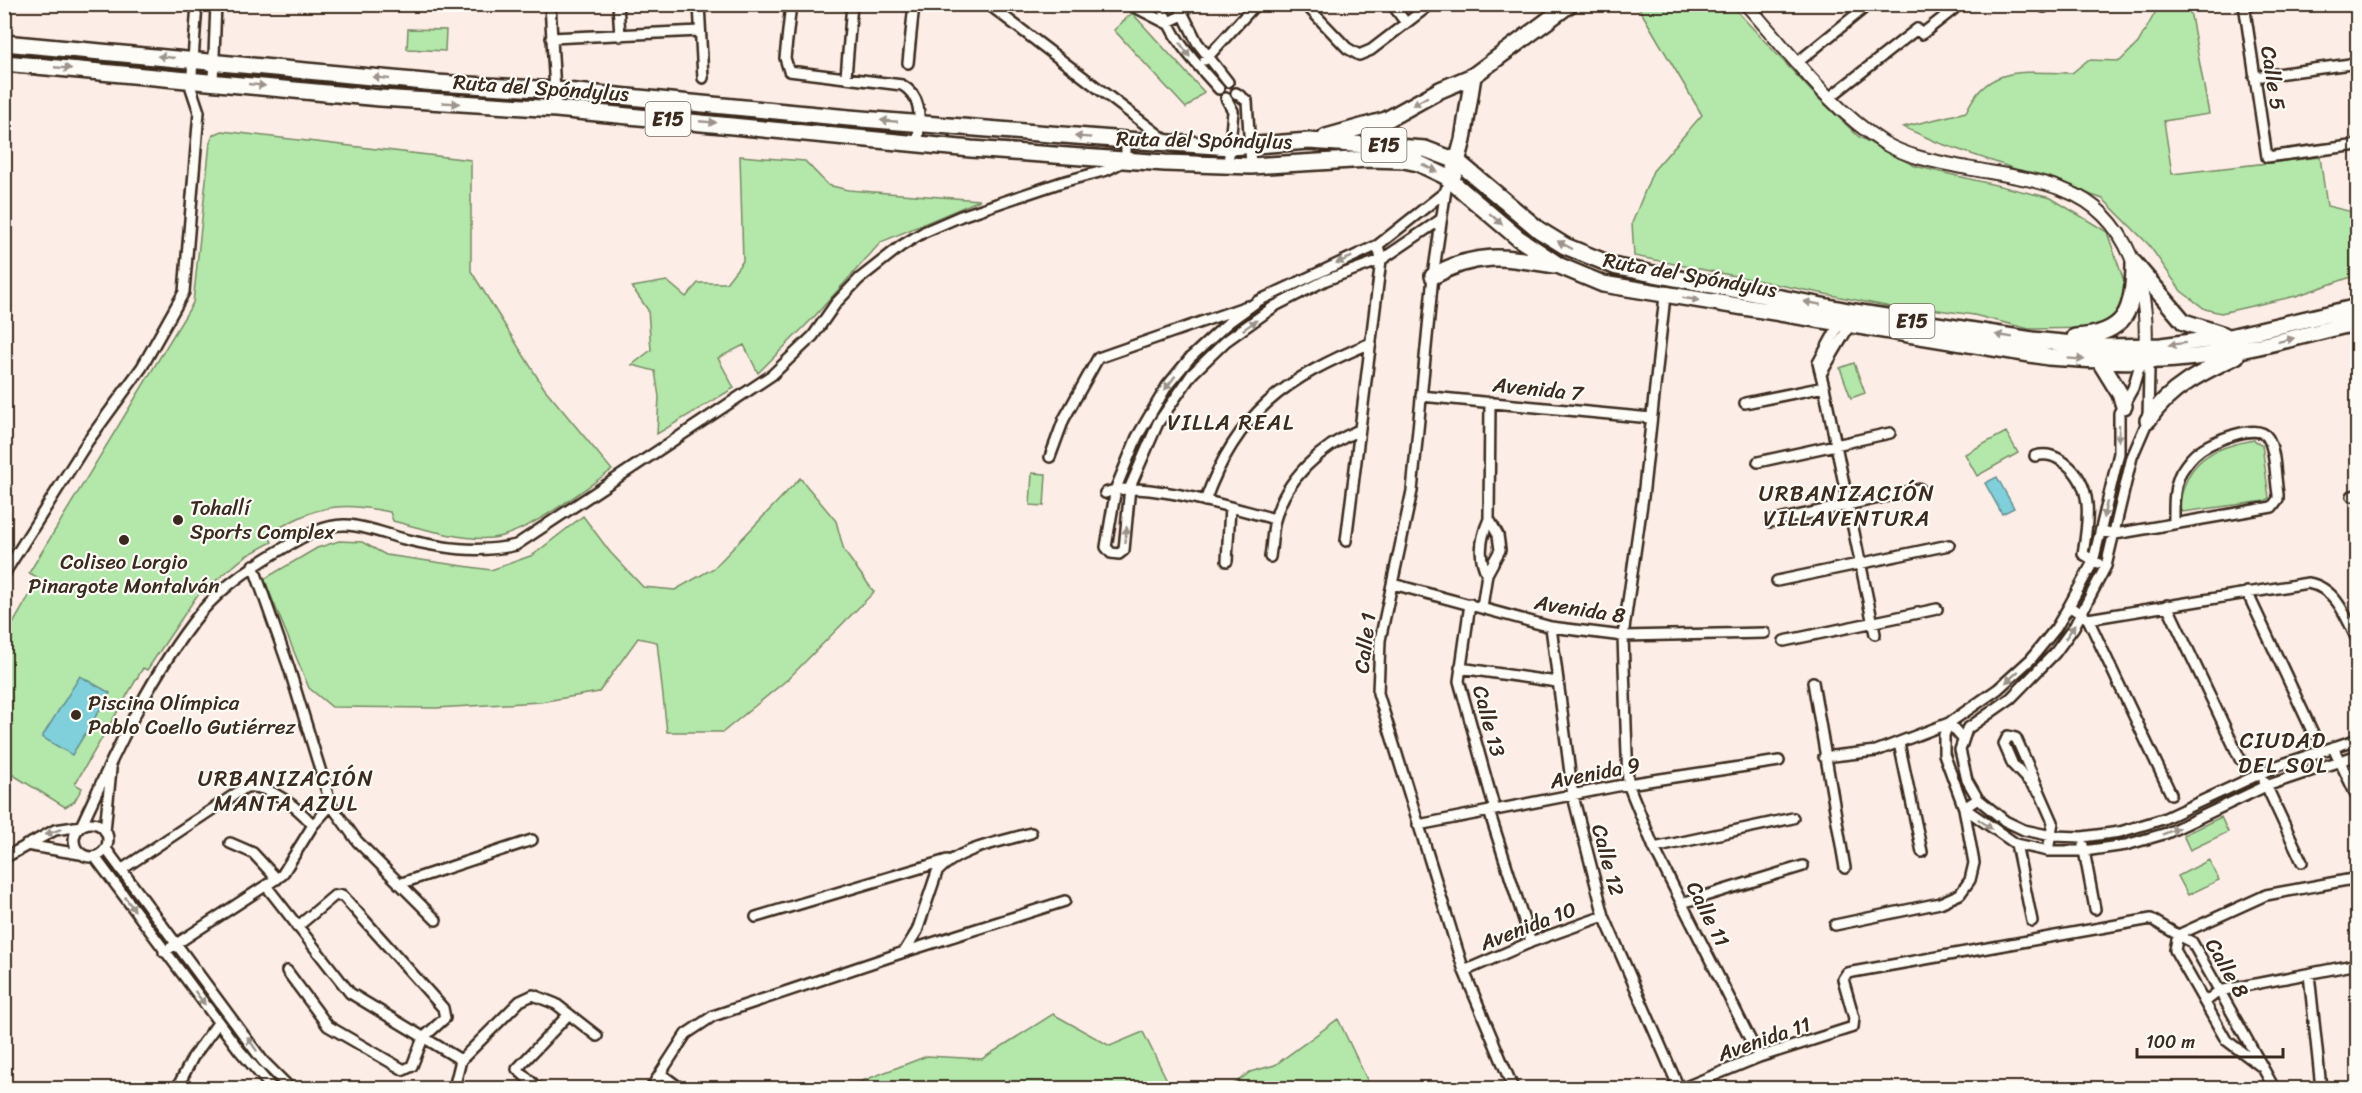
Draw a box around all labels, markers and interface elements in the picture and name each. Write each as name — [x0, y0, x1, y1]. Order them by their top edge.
one-way arrow — [1179, 41, 1191, 57]
street label: Calle 5 — [2249, 43, 2297, 113]
one-way arrow — [156, 52, 175, 62]
one-way arrow — [53, 63, 72, 73]
street label: Ruta del Spóndylus — [452, 63, 630, 113]
one-way arrow — [371, 73, 390, 83]
one-way arrow — [248, 80, 267, 90]
one-way arrow — [1411, 96, 1428, 106]
one-way arrow — [442, 98, 461, 107]
road number: E15 — [646, 102, 690, 136]
one-way arrow — [699, 117, 718, 127]
one-way arrow — [879, 117, 898, 126]
street label: Ruta del Spóndylus — [1116, 119, 1293, 161]
road number: E15 — [1362, 128, 1406, 162]
one-way arrow — [1074, 132, 1093, 141]
one-way arrow — [1422, 164, 1439, 173]
one-way arrow — [1488, 212, 1504, 225]
one-way arrow — [1556, 240, 1573, 250]
street label: Ruta del Spóndylus — [1600, 241, 1780, 309]
one-way arrow — [1334, 255, 1352, 265]
one-way arrow — [1682, 295, 1701, 304]
one-way arrow — [1802, 298, 1821, 307]
road number: E15 — [1890, 304, 1934, 338]
one-way arrow — [1241, 319, 1257, 331]
one-way arrow — [1994, 331, 2013, 340]
one-way arrow — [2277, 334, 2295, 344]
one-way arrow — [2167, 340, 2186, 349]
one-way arrow — [2066, 354, 2085, 364]
street label: Avenida 7 — [1490, 365, 1587, 413]
one-way arrow — [1164, 375, 1176, 391]
district label: VILLA REAL — [1167, 403, 1295, 442]
one-way arrow — [2114, 424, 2124, 443]
district label: URBANIZACIÓN VILLAVENTURA — [1759, 474, 1935, 538]
place label: Tohallí Sports Complex — [190, 489, 335, 551]
one-way arrow — [2100, 501, 2110, 519]
marker: Tohallí Sports Complex — [171, 513, 185, 527]
one-way arrow — [1122, 525, 1131, 544]
marker: Coliseo Lorgio Pinargote Montalván — [117, 533, 131, 547]
place label: Coliseo Lorgio Pinargote Montalván — [28, 543, 220, 605]
street label: Avenida 8 — [1531, 583, 1628, 635]
street label: Calle 1 — [1342, 610, 1388, 676]
one-way arrow — [2064, 625, 2076, 641]
one-way arrow — [2005, 670, 2020, 683]
street label: Calle 13 — [1461, 681, 1517, 761]
place label: Piscina Olímpica Pablo Coello Gutiérrez — [88, 684, 296, 746]
marker: Piscina Olímpica Pablo Coello Gutiérrez — [69, 708, 83, 722]
district label: CIUDAD DEL SOL — [2238, 721, 2328, 785]
street label: Avenida 9 — [1546, 746, 1644, 801]
district label: URBANIZACIÓN MANTA AZUL — [198, 759, 374, 823]
one-way arrow — [1978, 818, 1993, 830]
street label: Calle 12 — [1580, 820, 1636, 900]
one-way arrow — [2163, 826, 2181, 836]
one-way arrow — [44, 828, 62, 838]
street label: Calle 11 — [1675, 874, 1741, 954]
street label: Avenida 10 — [1473, 890, 1582, 962]
one-way arrow — [124, 896, 136, 912]
street label: Calle 8 — [2194, 931, 2260, 1006]
one-way arrow — [193, 991, 205, 1006]
street label: Avenida 11 — [1711, 1005, 1816, 1073]
scale bar — [2137, 1021, 2282, 1059]
text: 100 m — [2146, 1026, 2195, 1058]
one-way arrow — [246, 1037, 258, 1053]

